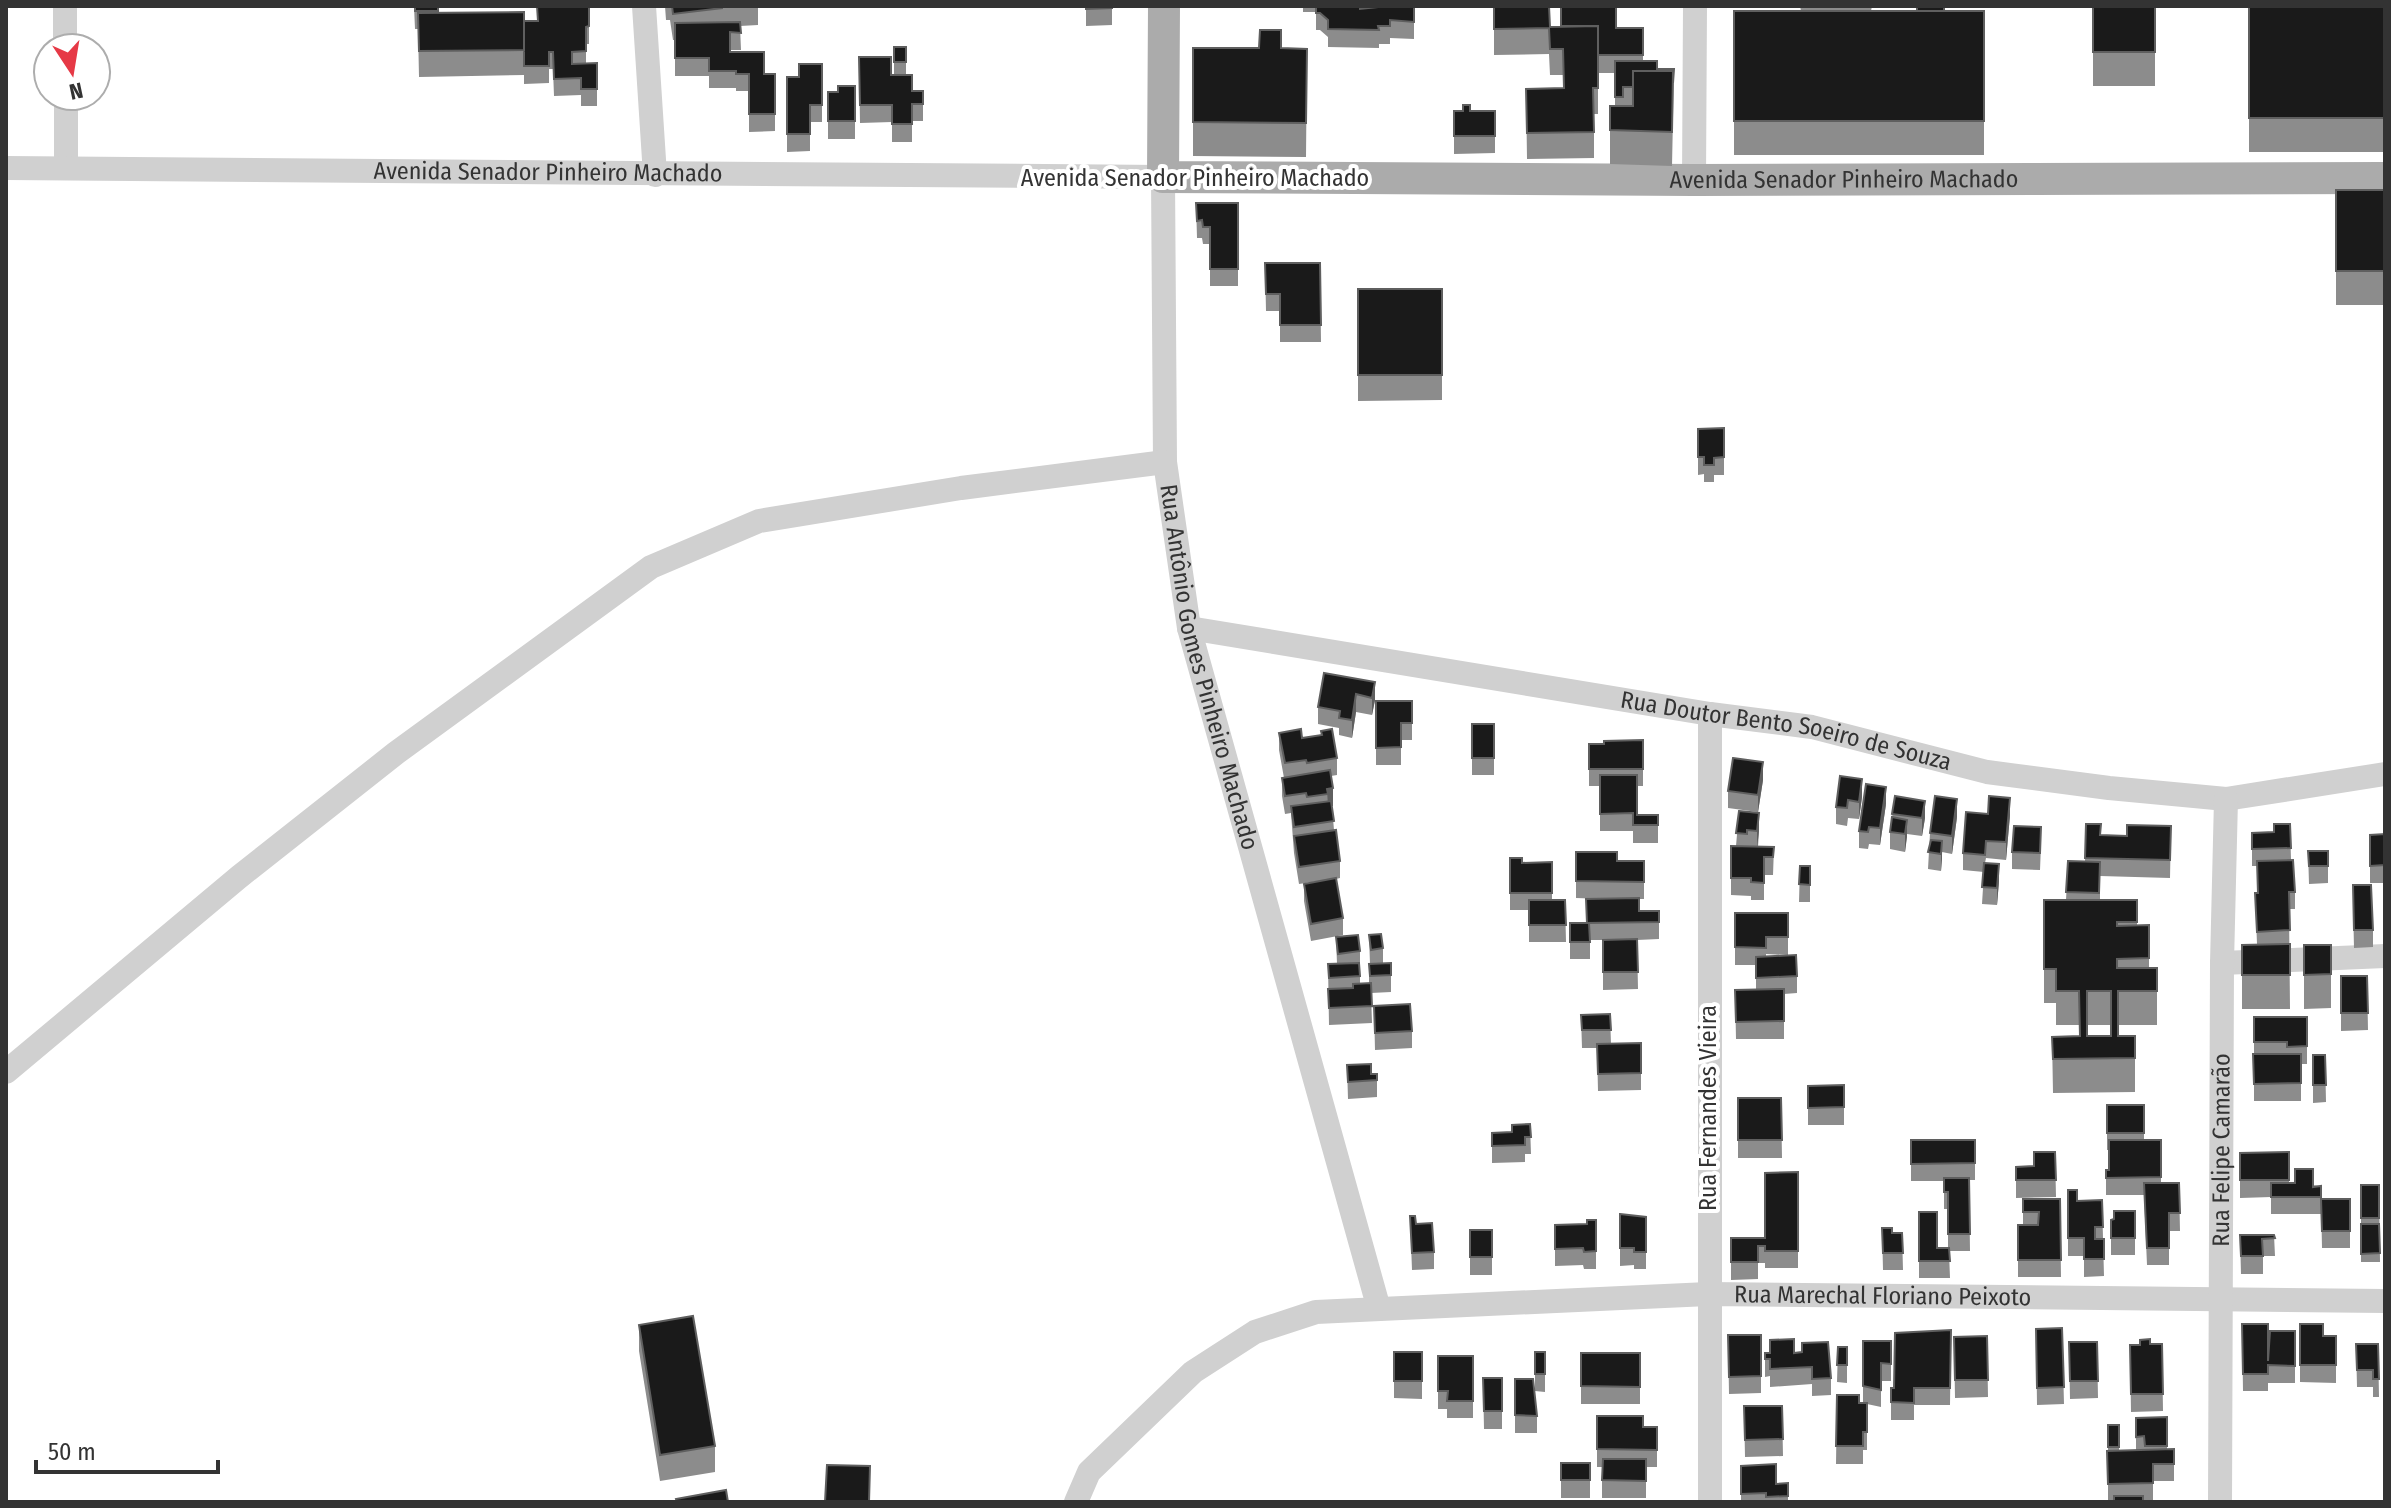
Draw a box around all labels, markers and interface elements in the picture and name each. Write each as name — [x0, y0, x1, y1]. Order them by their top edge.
north arrow — [32, 32, 112, 112]
text: N — [67, 76, 85, 106]
street label: Avenida Senador Pinheiro Machado — [374, 157, 722, 188]
street label: Avenida Senador Pinheiro Machado — [1021, 164, 1369, 192]
street label: Avenida Senador Pinheiro Machado — [1670, 165, 2018, 194]
street label: Rua Antônio Gomes Pinheiro Machado — [1154, 482, 1264, 853]
street label: Rua Doutor Bento Soeiro de Souza — [1619, 685, 1954, 776]
street label: Rua Fernandes Vieira — [1694, 1005, 1722, 1211]
street label: Rua Felipe Camarão — [2207, 1053, 2236, 1247]
street label: Rua Marechal Floriano Peixoto — [1734, 1280, 2031, 1311]
scale bar — [36, 1424, 218, 1474]
text: 50 m — [48, 1438, 96, 1466]

